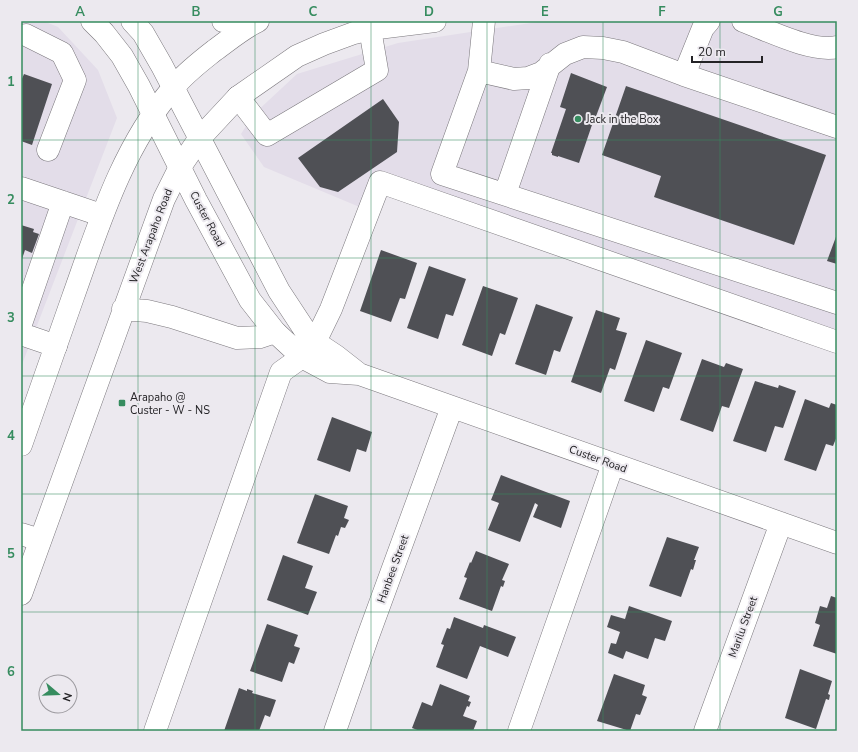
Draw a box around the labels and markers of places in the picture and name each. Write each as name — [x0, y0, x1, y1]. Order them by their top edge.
place label: Jack in the Box — [585, 112, 659, 127]
marker: Jack in the Box — [573, 114, 583, 124]
place label: Arapaho @ Custer - W - NS — [130, 390, 210, 418]
marker: Arapaho @ Custer - W - NS — [117, 398, 127, 408]

